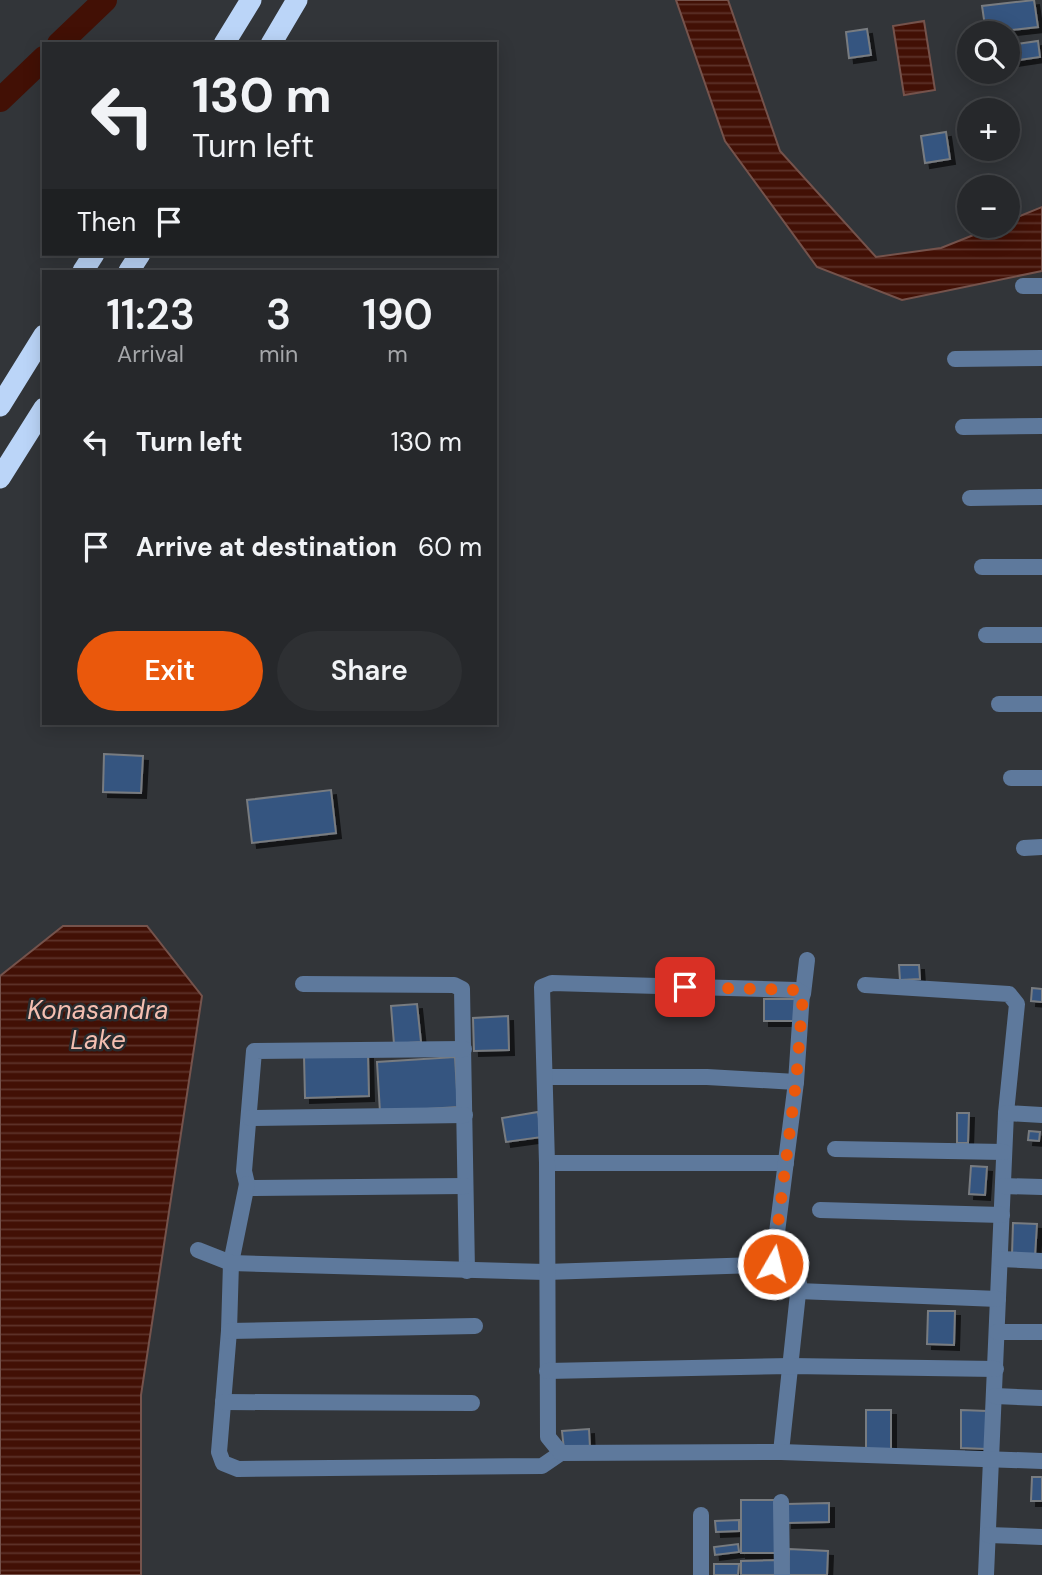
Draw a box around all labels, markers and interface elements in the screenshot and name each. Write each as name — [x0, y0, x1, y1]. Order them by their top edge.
map controls — [957, 21, 1020, 238]
button: search — [957, 21, 1020, 84]
text: 130 m — [192, 63, 332, 127]
icon: left — [77, 70, 168, 161]
button: + — [957, 98, 1020, 161]
text: Turn left — [192, 125, 314, 167]
button: − — [957, 175, 1020, 238]
icon: arrive — [150, 203, 188, 241]
text: Then — [77, 205, 136, 239]
text: 11:23 — [106, 287, 195, 342]
text: 3 — [266, 287, 291, 342]
text: 190 — [362, 287, 433, 342]
text: Arrival — [117, 339, 184, 369]
text: min — [259, 339, 298, 369]
text: m — [387, 339, 408, 369]
icon: left — [77, 423, 115, 461]
text: Turn left — [136, 425, 243, 459]
text: 130 m — [391, 425, 462, 459]
icon: arrive — [77, 528, 115, 566]
text: Arrive at destination — [136, 530, 397, 564]
text: 60 m — [418, 530, 482, 564]
button: Exit — [77, 631, 263, 711]
button: Share — [277, 631, 462, 711]
pin — [655, 957, 715, 1017]
icon: arrive — [666, 968, 704, 1006]
water label: Konasandra Lake — [27, 993, 169, 1057]
position arrow — [736, 1227, 810, 1301]

